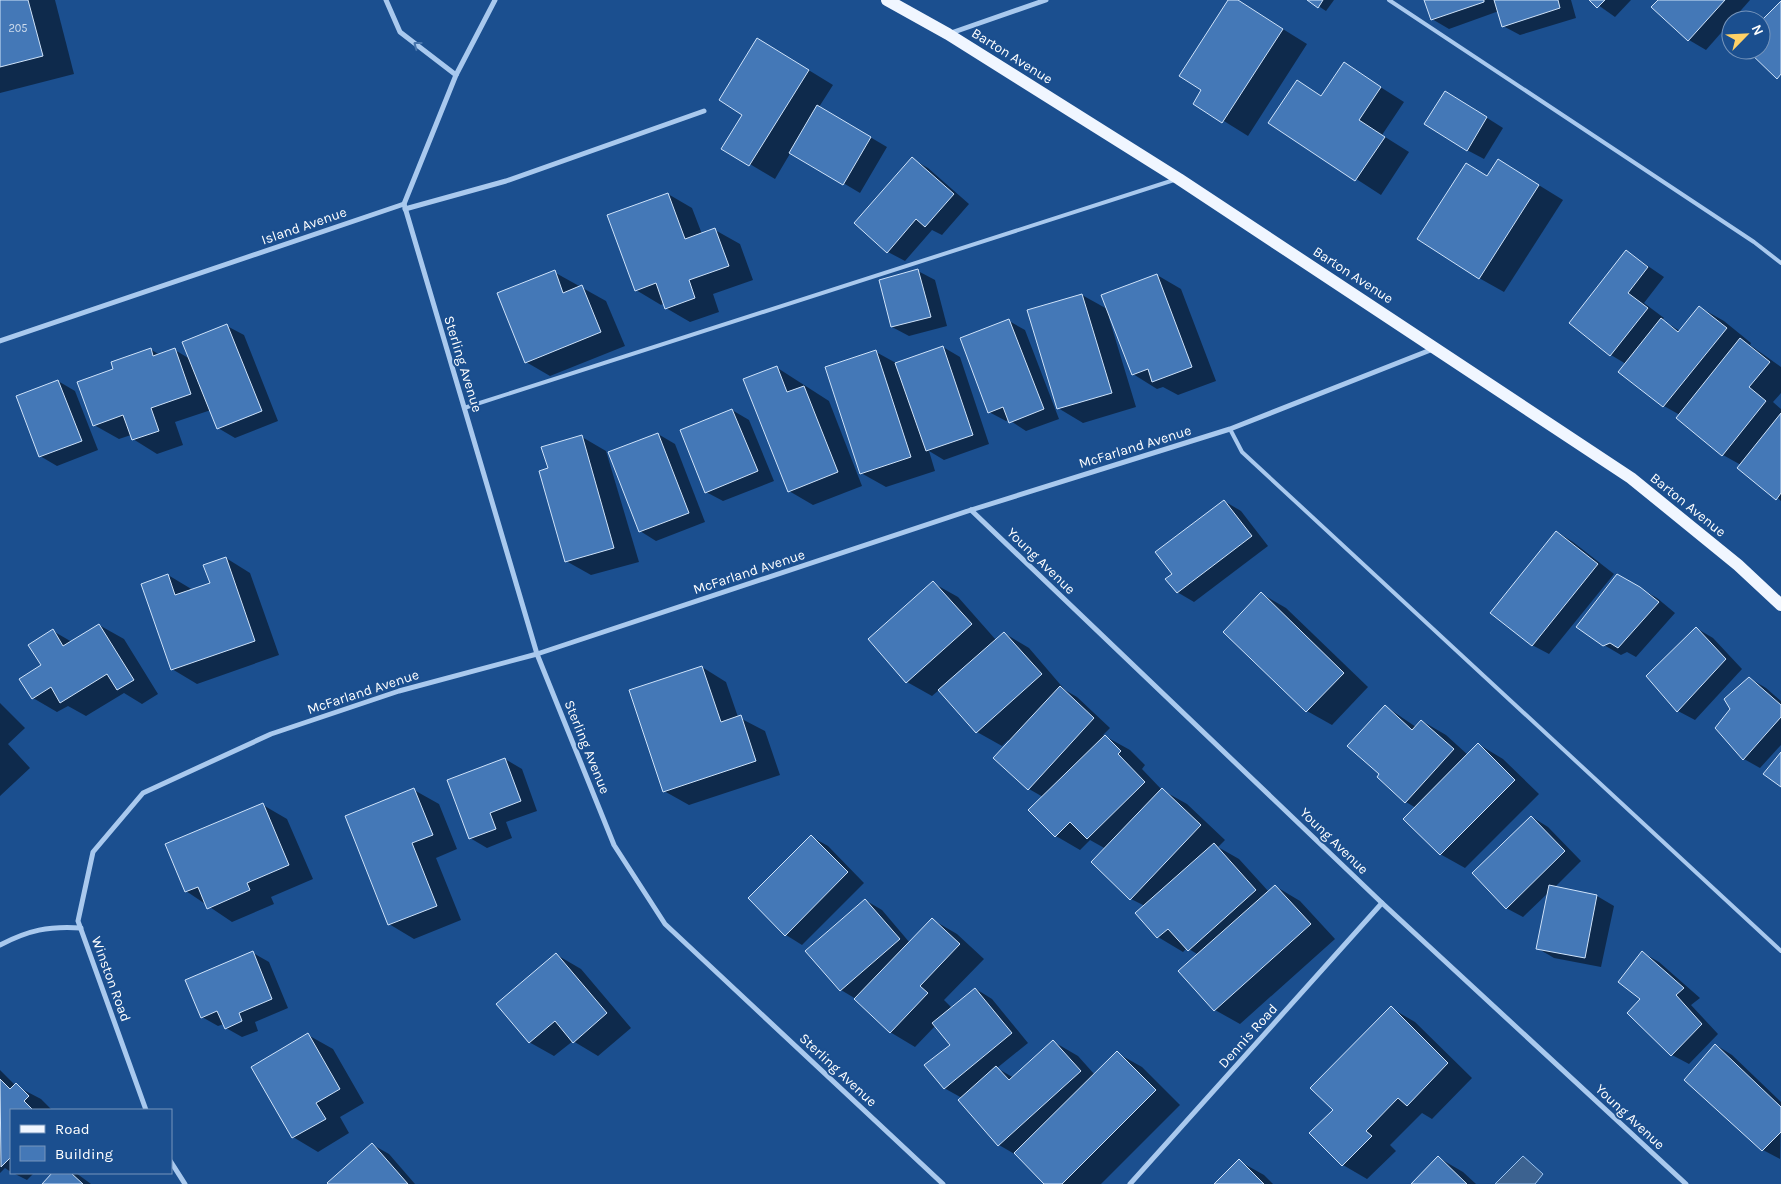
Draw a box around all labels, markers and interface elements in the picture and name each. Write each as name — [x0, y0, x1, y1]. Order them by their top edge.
north arrow — [1721, 10, 1771, 60]
house number: 205 — [8, 22, 28, 35]
text: N — [1748, 22, 1767, 38]
street label: Barton Avenue — [968, 24, 1056, 88]
one-way arrow — [413, 42, 423, 51]
street label: Island Avenue — [259, 203, 349, 249]
street label: Barton Avenue — [1310, 243, 1396, 307]
street label: Sterling Avenue — [440, 314, 486, 414]
street label: McFarland Avenue — [1077, 422, 1193, 472]
street label: Barton Avenue — [1647, 469, 1729, 541]
street label: Young Avenue — [1003, 524, 1079, 598]
street label: McFarland Avenue — [691, 546, 807, 598]
street label: McFarland Avenue — [305, 666, 421, 718]
street label: Sterling Avenue — [560, 698, 614, 796]
street label: Young Avenue — [1296, 804, 1372, 878]
street label: Winston Road — [88, 934, 134, 1024]
street label: Dennis Road — [1215, 1000, 1281, 1072]
street label: Sterling Avenue — [796, 1030, 880, 1110]
street label: Young Avenue — [1592, 1081, 1668, 1153]
legend — [10, 1109, 172, 1174]
text: Road — [55, 1120, 90, 1138]
text: Building — [55, 1145, 113, 1163]

